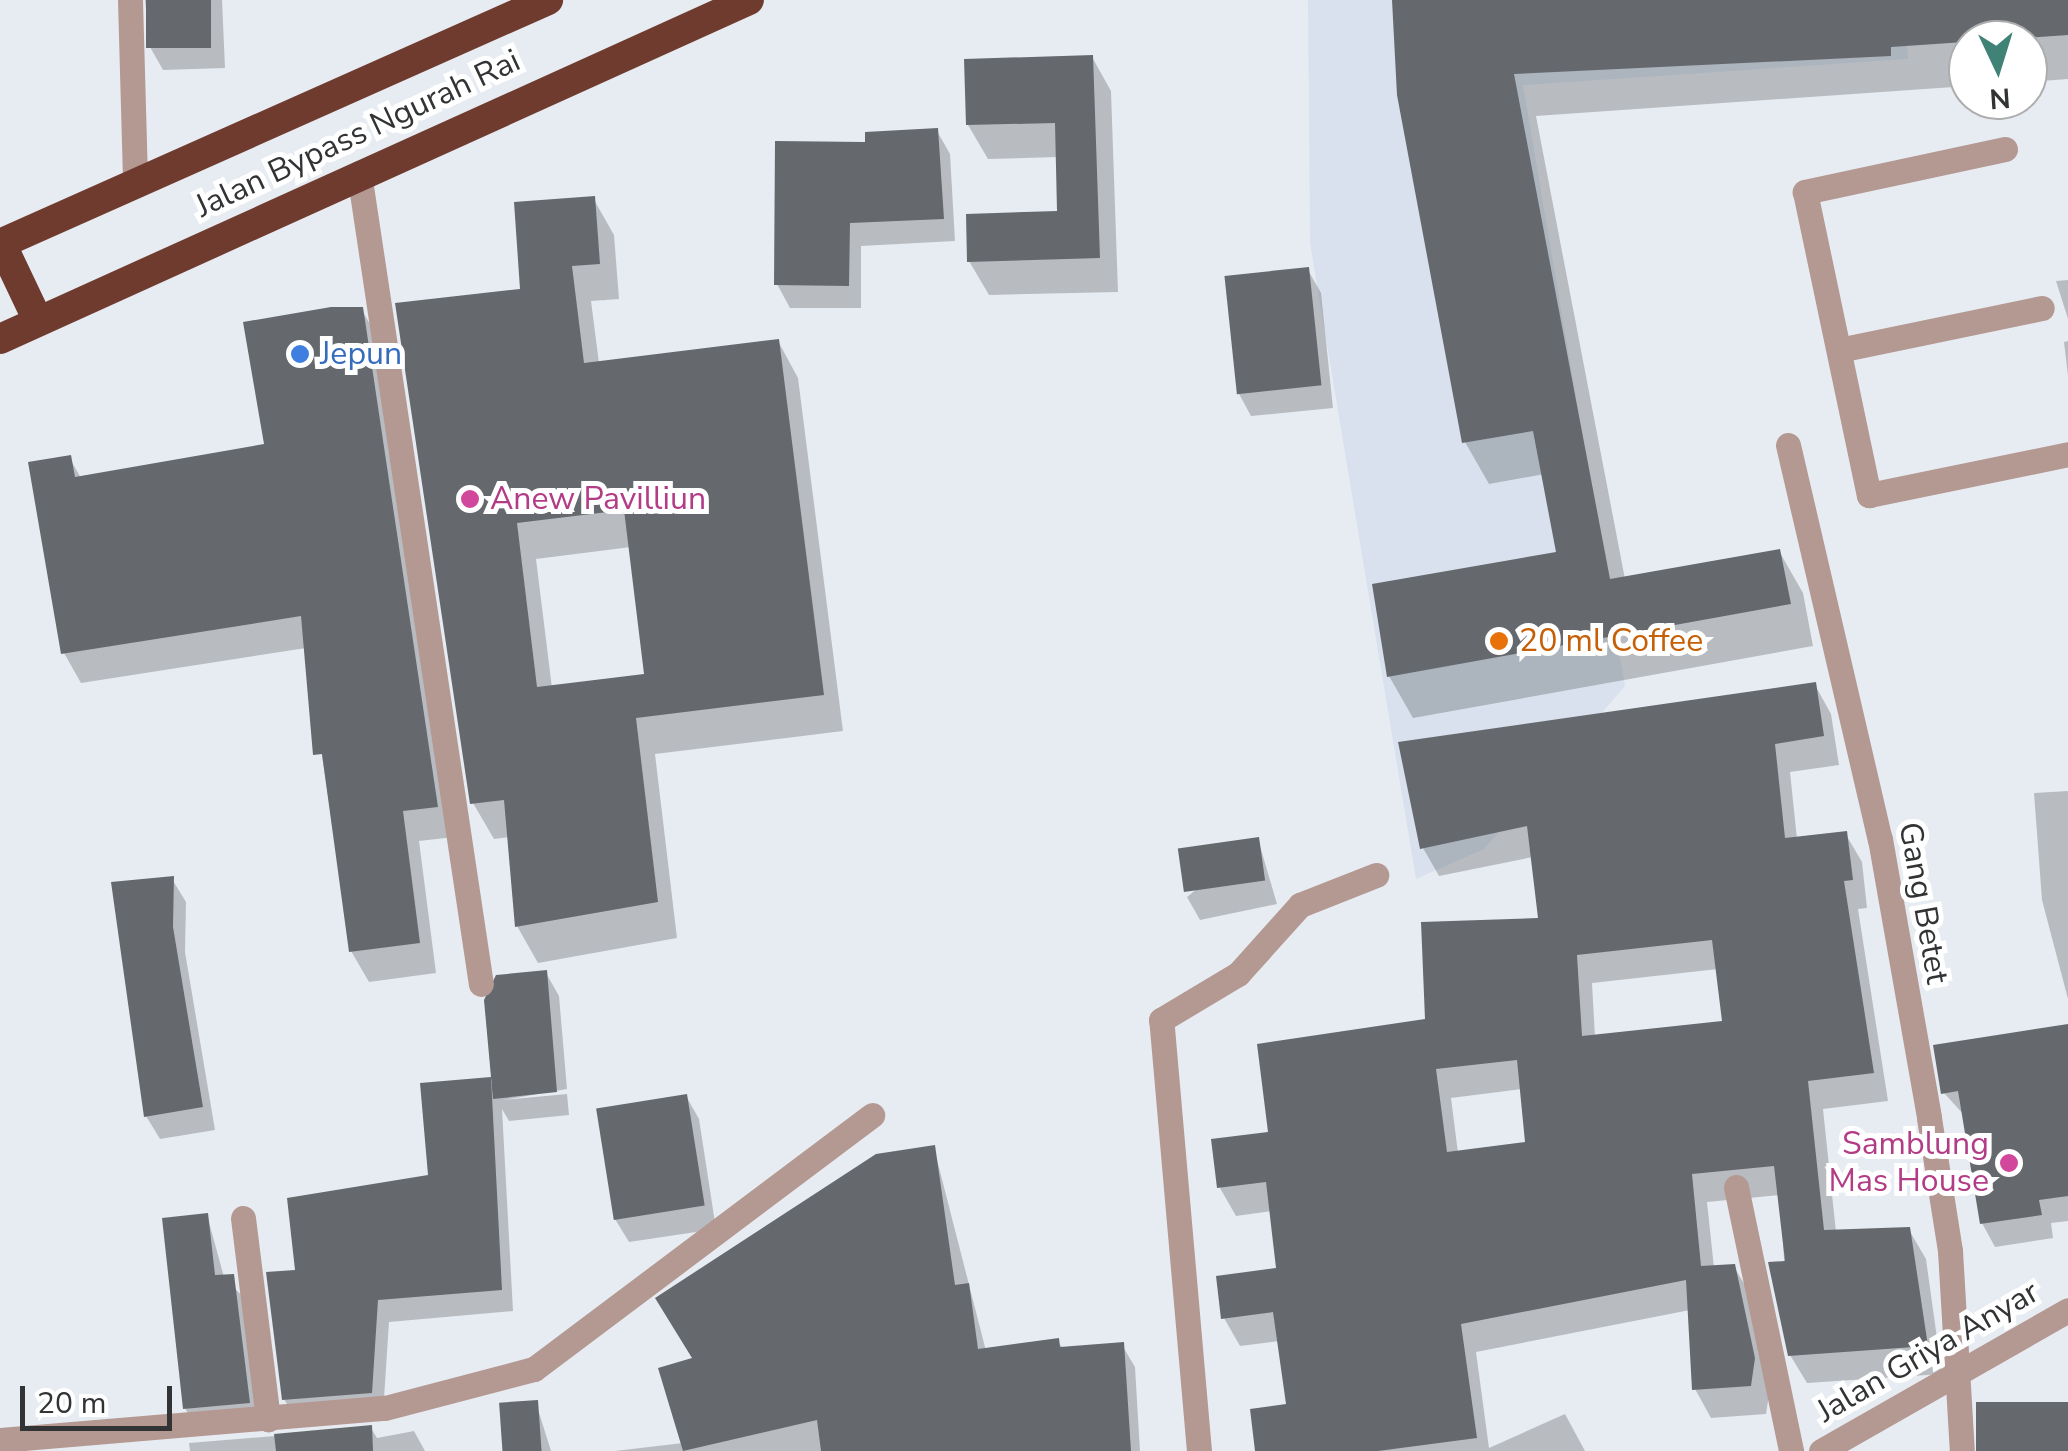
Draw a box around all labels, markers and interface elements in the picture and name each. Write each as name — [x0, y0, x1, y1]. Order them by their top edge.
north arrow — [1948, 20, 2048, 120]
street label: Jalan Bypass Ngurah Rai — [190, 42, 526, 226]
text: N — [1988, 78, 2012, 118]
place label: Jepun — [320, 335, 402, 373]
marker: Jepun — [289, 343, 311, 365]
place label: Anew Pavilliun — [490, 480, 706, 518]
marker: Anew Pavilliun — [459, 488, 481, 510]
place label: 20 ml Coffee — [1519, 622, 1703, 660]
marker: 20 ml Coffee — [1488, 630, 1510, 652]
street label: Gang Betet — [1890, 819, 1956, 987]
place label: Samblung Mas House — [1829, 1126, 1989, 1201]
marker: Samblung Mas House — [1998, 1152, 2020, 1174]
street label: Jalan Griya Anyar — [1810, 1273, 2046, 1431]
scale bar — [25, 1366, 178, 1428]
text: 20 m — [37, 1383, 106, 1424]

